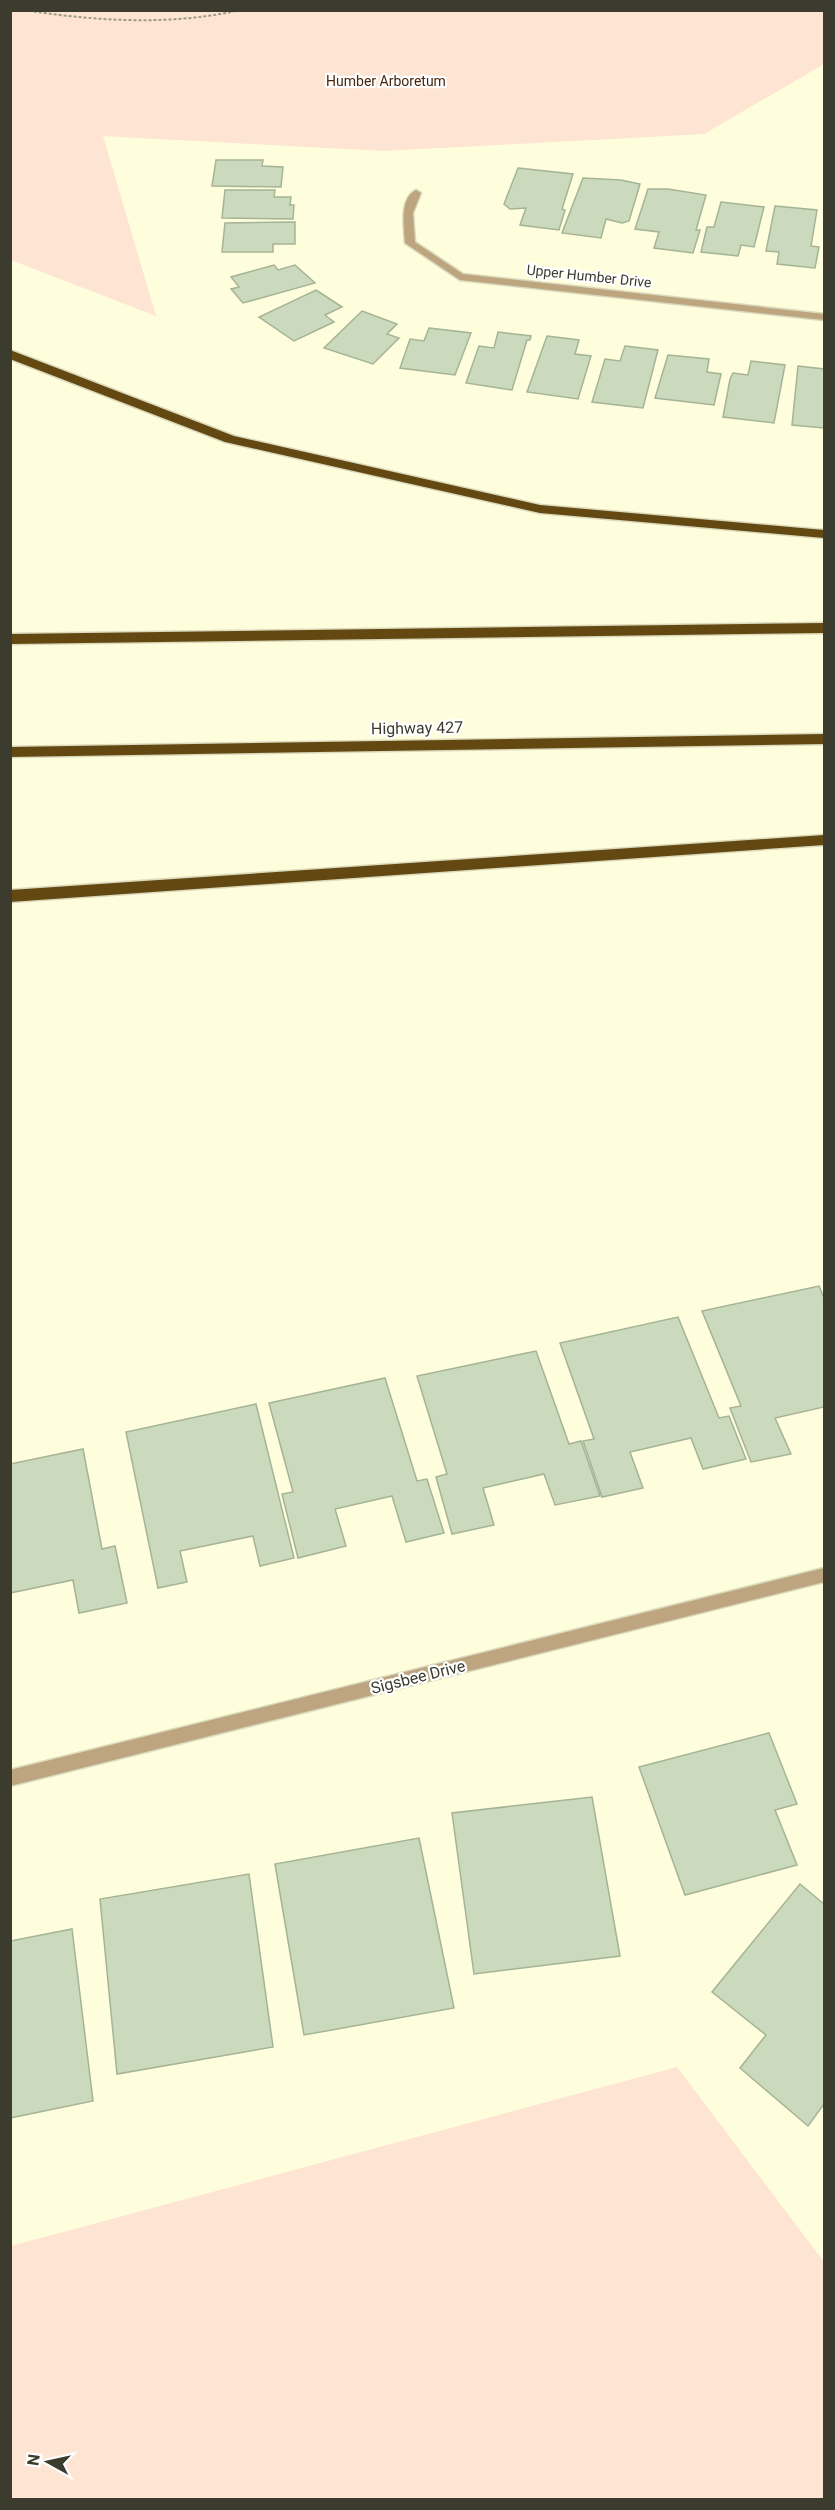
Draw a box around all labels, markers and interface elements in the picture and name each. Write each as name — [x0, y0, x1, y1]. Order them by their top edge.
park label: Humber Arboretum — [326, 73, 446, 89]
street label: Upper Humber Drive — [526, 261, 652, 291]
street label: Highway 427 — [371, 718, 463, 738]
street label: Sigsbee Drive — [369, 1656, 467, 1698]
north arrow — [18, 2432, 78, 2492]
text: N — [23, 2453, 44, 2467]

